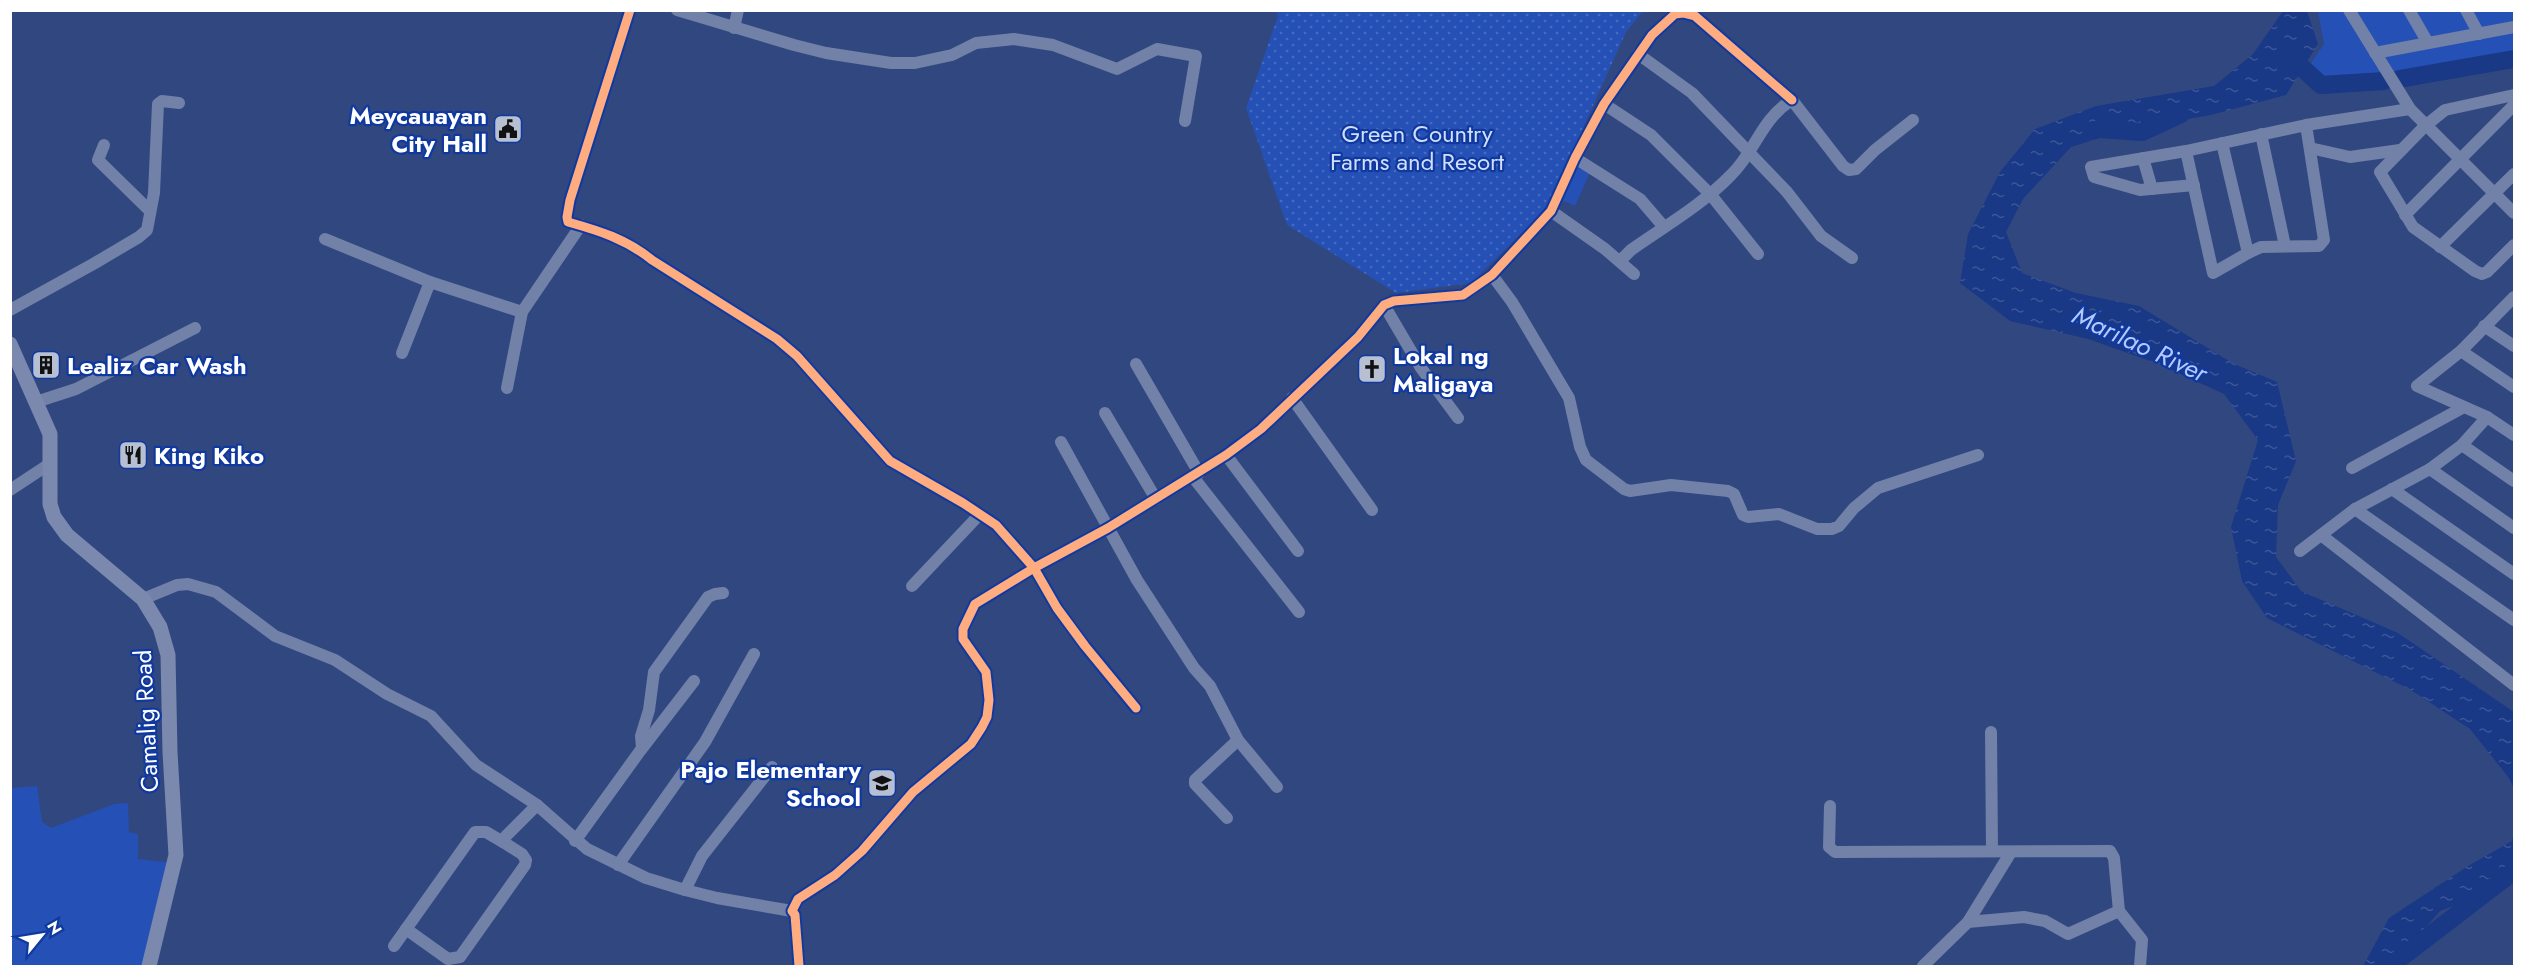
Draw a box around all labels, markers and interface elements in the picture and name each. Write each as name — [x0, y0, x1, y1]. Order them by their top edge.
place label: Meycauayan City Hall — [349, 98, 487, 161]
public building icon: Meycauayan City Hall — [492, 113, 524, 145]
park label: Green Country Farms and Resort — [1330, 116, 1504, 179]
water label: Marilao River — [2066, 296, 2215, 392]
place label: Lokal ng Maligaya — [1393, 338, 1493, 401]
place label: Lealiz Car Wash — [67, 348, 247, 383]
building icon: Lealiz Car Wash — [30, 349, 62, 381]
church icon: Lokal ng Maligaya — [1356, 353, 1388, 385]
place label: King Kiko — [154, 438, 264, 473]
restaurant icon: King Kiko — [117, 439, 149, 471]
street label: Camalig Road — [125, 649, 167, 793]
place label: Pajo Elementary School — [680, 752, 861, 815]
school or university icon: Pajo Elementary School — [866, 767, 898, 799]
north arrow — [12, 905, 72, 965]
text: N — [41, 916, 68, 939]

